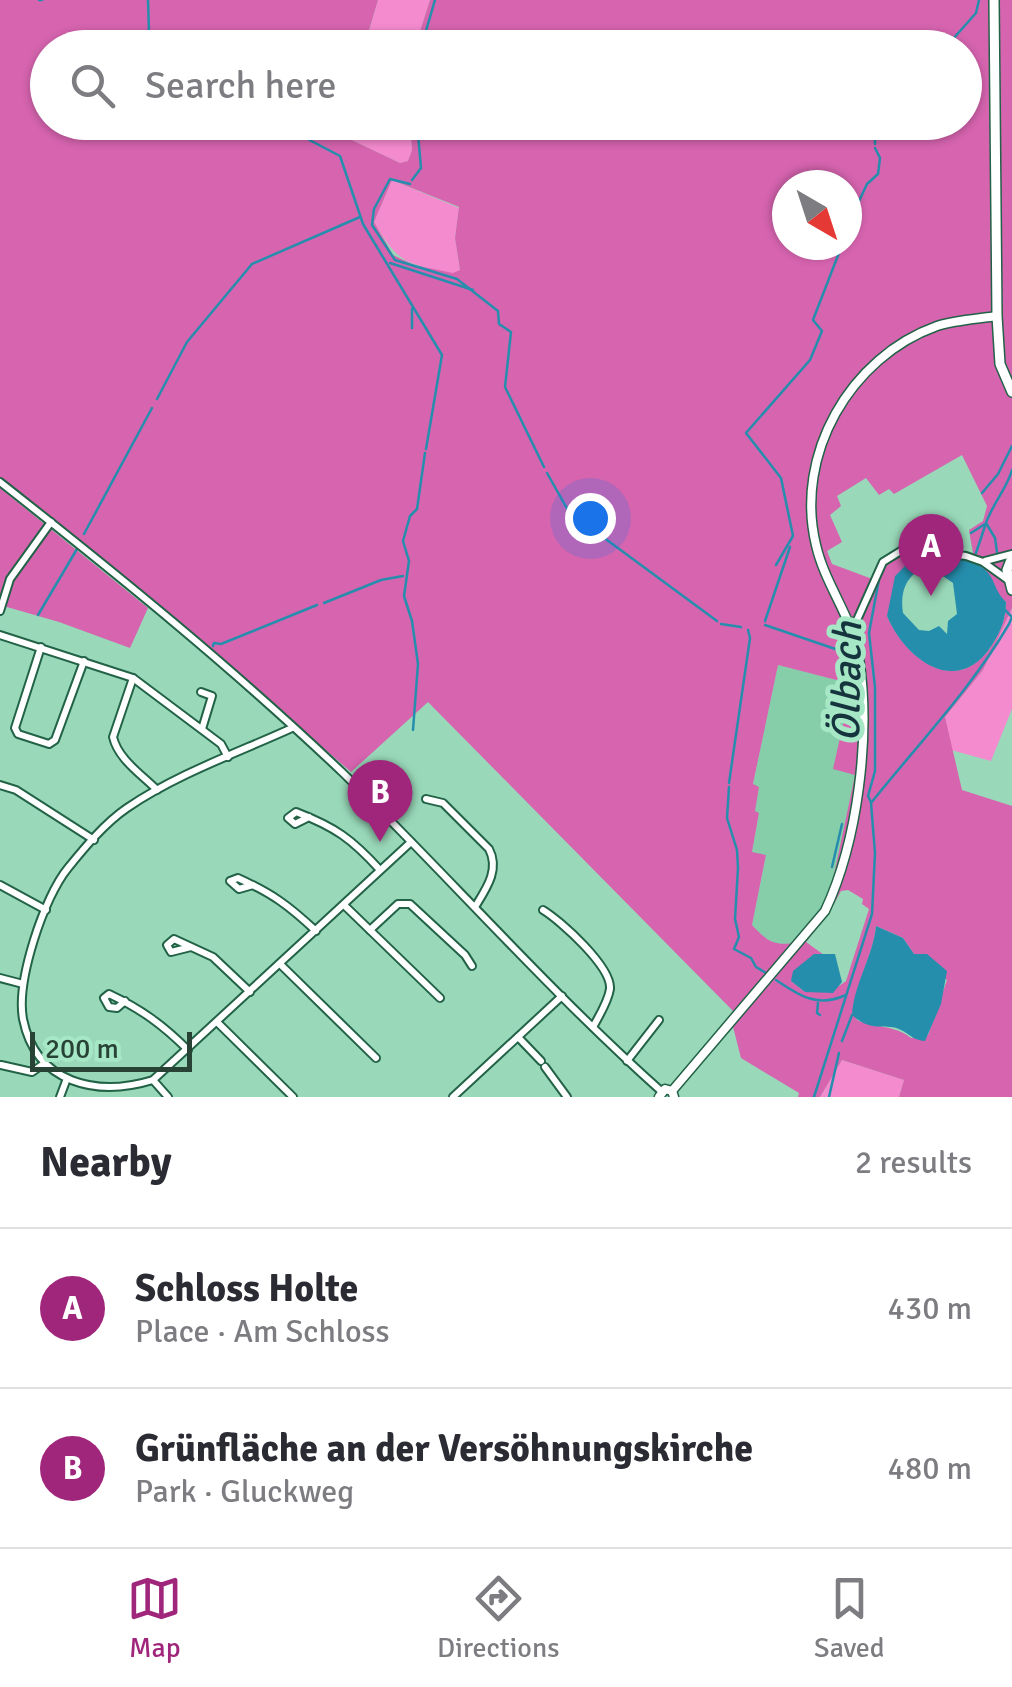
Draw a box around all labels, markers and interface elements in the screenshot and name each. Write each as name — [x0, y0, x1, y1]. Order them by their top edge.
search box — [30, 30, 982, 140]
icon: search — [65, 58, 120, 113]
text: Search here — [145, 62, 337, 109]
north arrow — [772, 170, 862, 260]
your location — [565, 493, 616, 544]
pin: A — [898, 514, 964, 596]
water label: Ölbach — [821, 620, 873, 742]
pin: B — [348, 760, 412, 842]
scale bar — [30, 1027, 192, 1072]
text: 200 m — [45, 1032, 119, 1066]
text: Nearby — [40, 1137, 172, 1188]
text: 2 results — [855, 1143, 972, 1182]
text: Schloss Holte — [135, 1265, 358, 1312]
text: A — [62, 1289, 83, 1328]
text: 430 m — [888, 1289, 972, 1328]
text: Place · Am Schloss — [135, 1312, 390, 1351]
text: Grünfläche an der Versöhnungskirche — [135, 1425, 753, 1472]
text: B — [63, 1449, 82, 1488]
text: 480 m — [888, 1449, 972, 1488]
text: Park · Gluckweg — [135, 1472, 354, 1511]
tab: Map — [127, 1571, 182, 1665]
tab: Directions — [437, 1571, 559, 1665]
tab: Saved — [814, 1571, 885, 1665]

